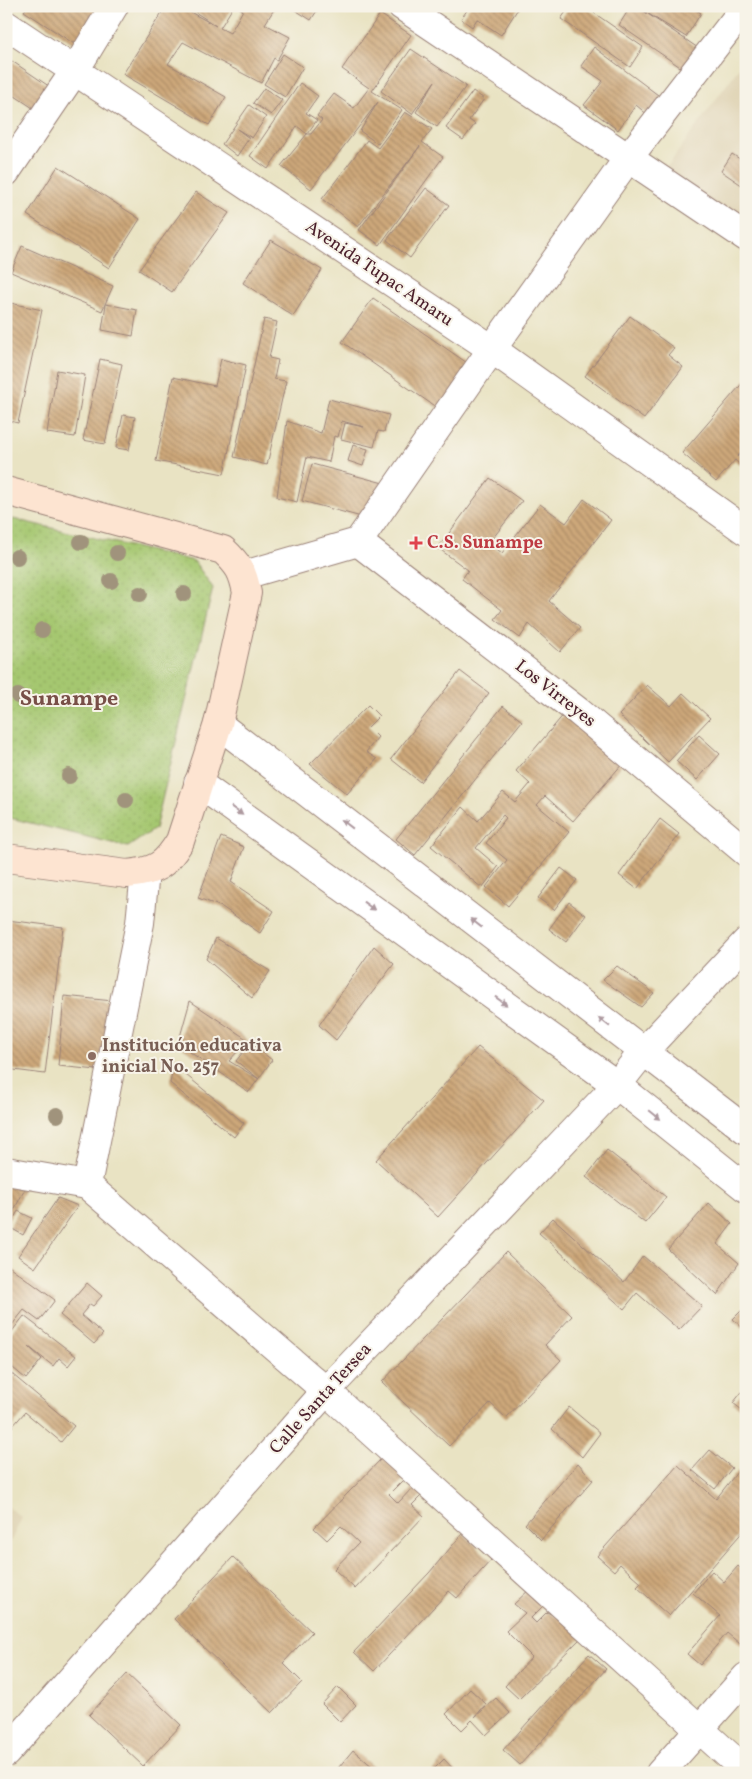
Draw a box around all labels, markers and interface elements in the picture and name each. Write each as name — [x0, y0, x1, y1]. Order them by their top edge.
street label: Avenida Tupac Amaru — [300, 215, 458, 333]
place label: C.S. Sunampe — [427, 531, 543, 556]
marker: C.S. Sunampe — [409, 536, 423, 550]
street label: Los Virreyes — [509, 654, 601, 734]
district label: Sunampe — [20, 684, 118, 715]
one-way arrow — [230, 806, 244, 816]
one-way arrow — [341, 818, 354, 829]
one-way arrow — [362, 901, 376, 911]
one-way arrow — [469, 918, 483, 928]
one-way arrow — [494, 996, 508, 1006]
one-way arrow — [598, 1017, 611, 1028]
place label: Institución educativa inicial No. 257 — [102, 1034, 282, 1080]
marker: Institución educativa inicial No. 257 — [86, 1050, 98, 1062]
one-way arrow — [648, 1110, 661, 1121]
street label: Calle Santa Tersea — [264, 1338, 378, 1460]

